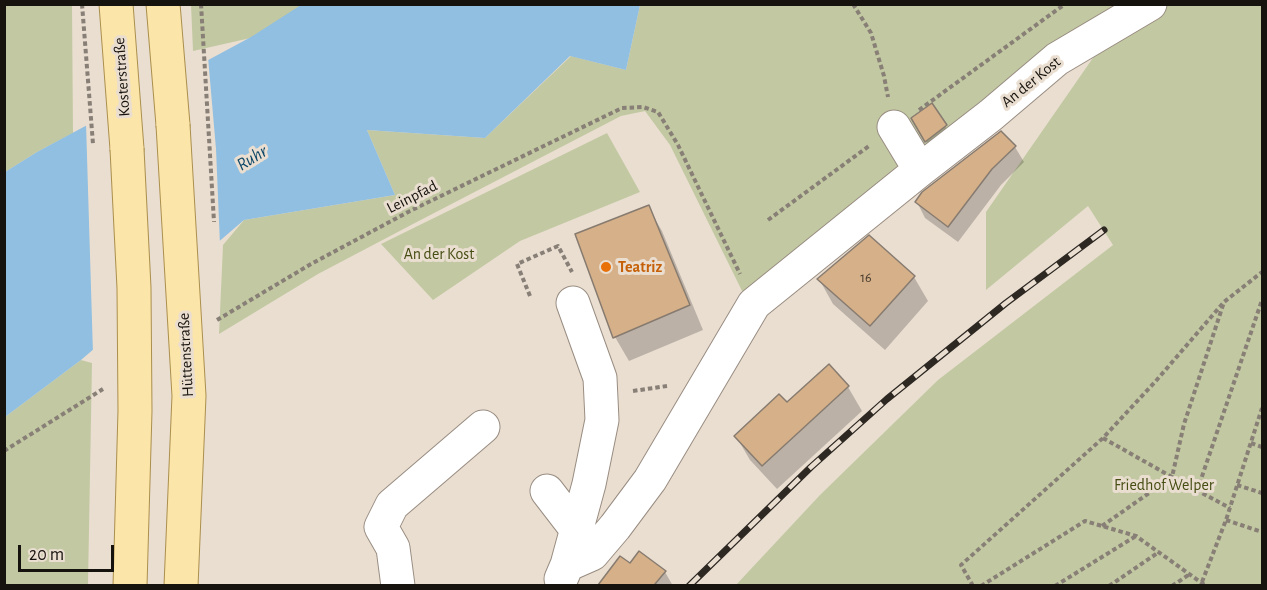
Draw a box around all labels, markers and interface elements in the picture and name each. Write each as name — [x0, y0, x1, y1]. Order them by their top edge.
street label: Kosterstraße — [110, 37, 134, 117]
street label: An der Kost — [997, 52, 1065, 112]
water label: Ruhr — [233, 140, 271, 176]
street label: Leinpfad — [384, 176, 440, 218]
park label: An der Kost — [404, 244, 474, 264]
place label: Teatriz — [618, 257, 662, 277]
marker: Teatriz — [599, 260, 613, 274]
house number: 16 — [860, 270, 872, 286]
street label: Hüttenstraße — [174, 312, 198, 398]
park label: Friedhof Welper — [1114, 475, 1214, 495]
scale bar — [21, 533, 117, 571]
text: 20 m — [29, 546, 64, 564]

